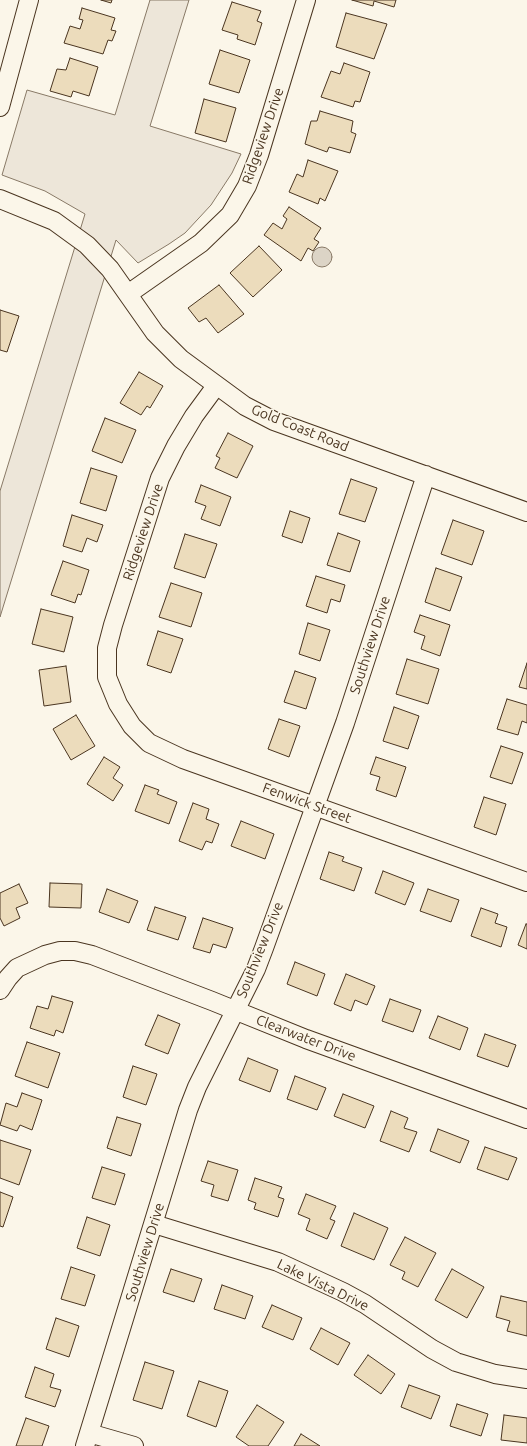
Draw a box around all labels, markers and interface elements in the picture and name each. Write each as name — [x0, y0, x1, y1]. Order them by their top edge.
street label: Ridgeview Drive — [239, 85, 287, 187]
street label: Gold Coast Road — [249, 401, 351, 455]
street label: Ridgeview Drive — [119, 481, 167, 583]
street label: Southview Drive — [346, 594, 394, 696]
street label: Fenwick Street — [260, 779, 354, 827]
street label: Southview Drive — [233, 900, 287, 1000]
street label: Clearwater Drive — [254, 1011, 358, 1065]
street label: Southview Drive — [122, 1201, 168, 1303]
street label: Lake Vista Drive — [274, 1256, 372, 1314]

